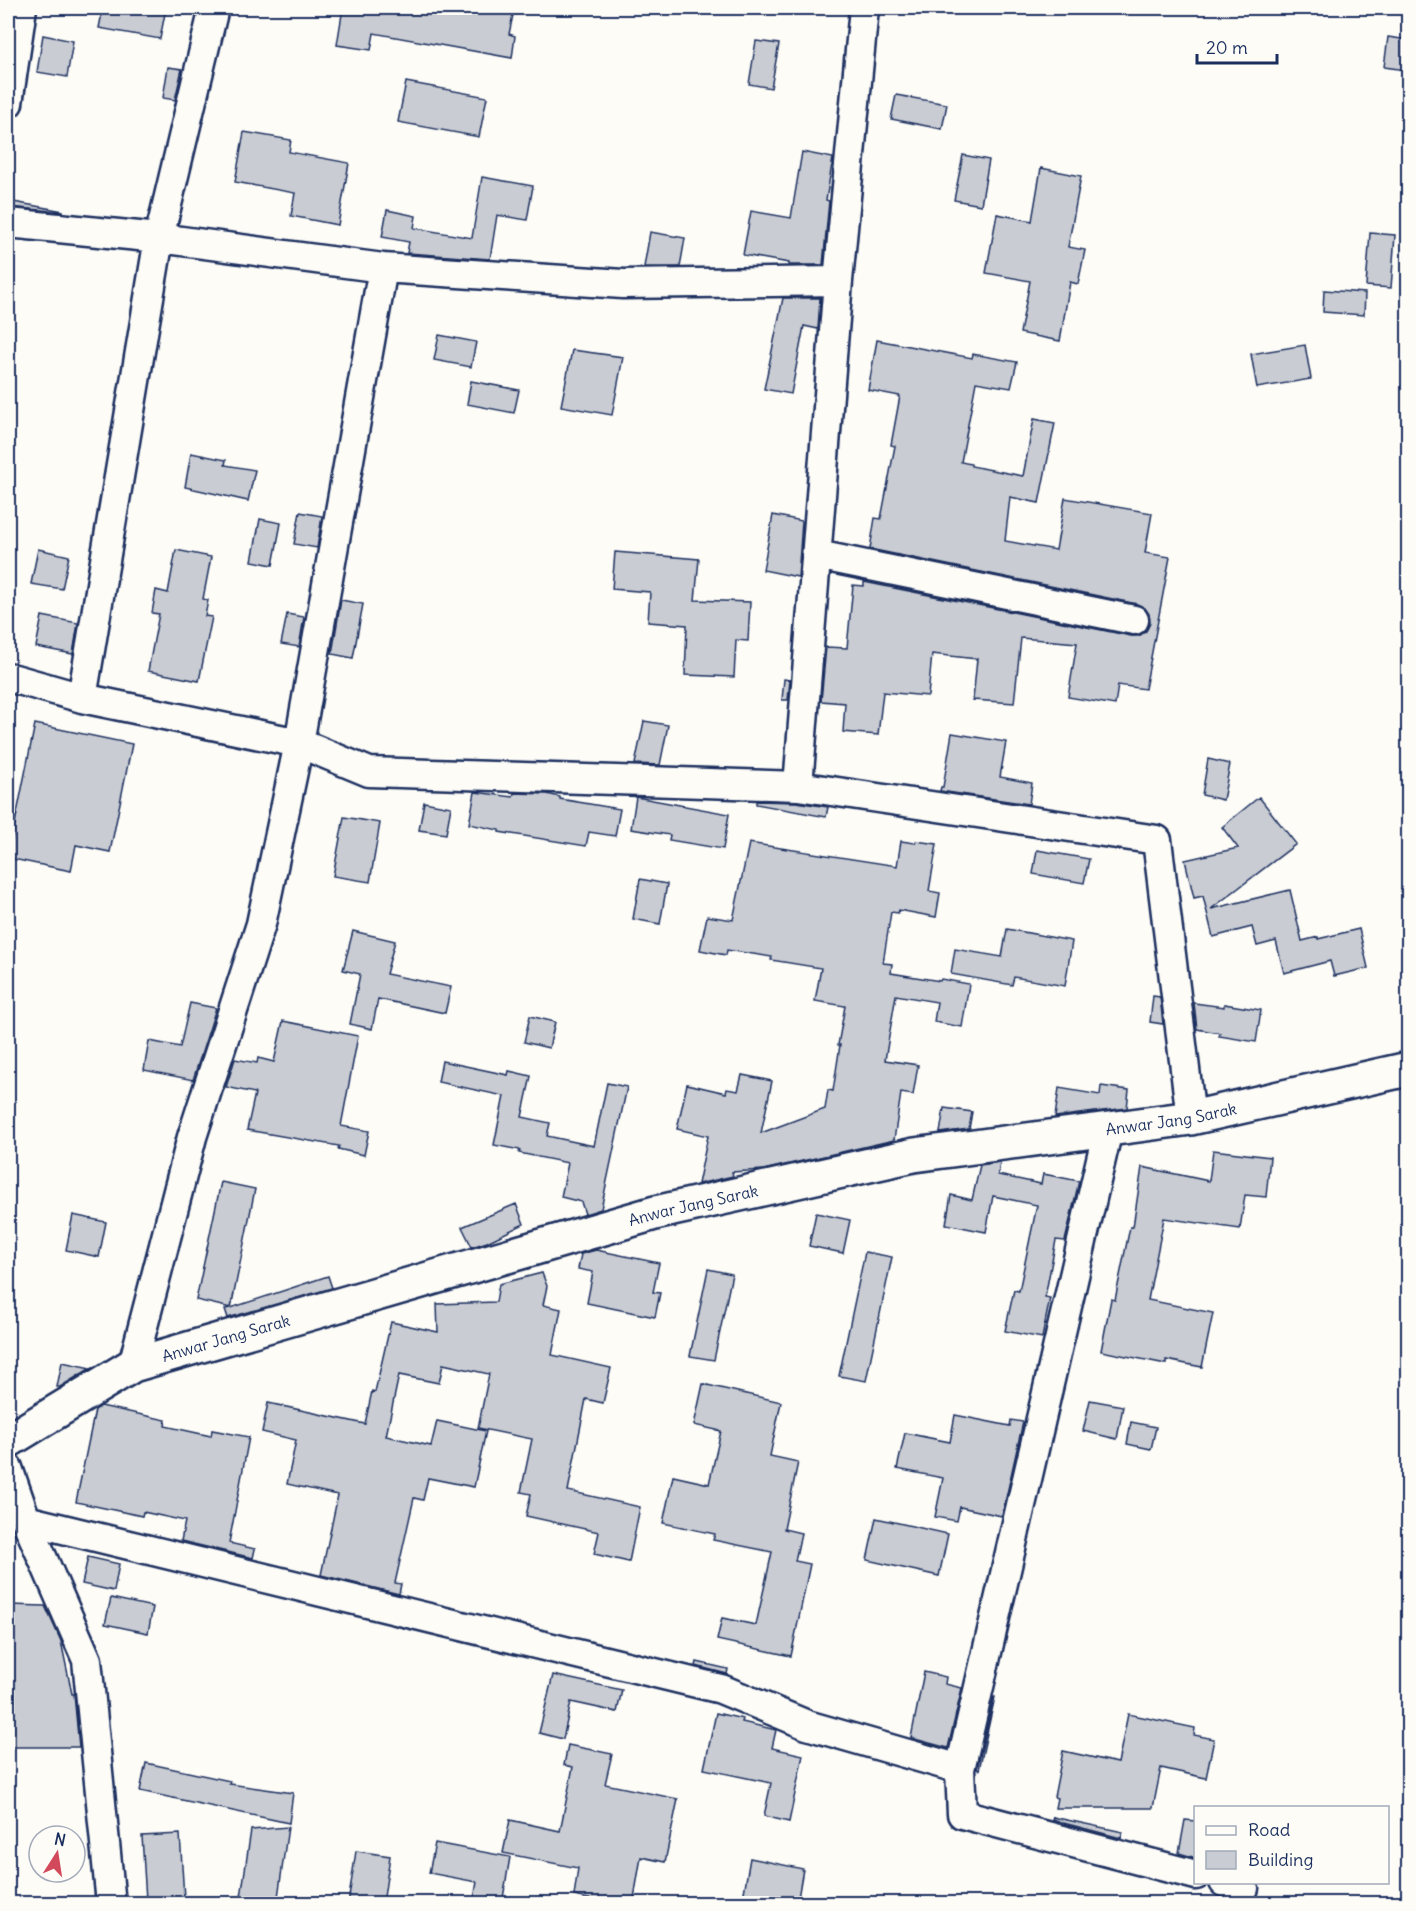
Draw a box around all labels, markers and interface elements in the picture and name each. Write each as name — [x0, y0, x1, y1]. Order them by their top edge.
scale bar — [1197, 27, 1276, 65]
text: 20 m — [1206, 36, 1248, 59]
street label: Anwar Jang Sarak — [1104, 1098, 1238, 1139]
street label: Anwar Jang Sarak — [626, 1180, 760, 1230]
street label: Anwar Jang Sarak — [159, 1310, 292, 1366]
legend — [1194, 1806, 1389, 1884]
text: Road — [1248, 1818, 1291, 1841]
north arrow — [27, 1824, 87, 1884]
text: N — [53, 1828, 68, 1850]
text: Building — [1248, 1848, 1313, 1871]

